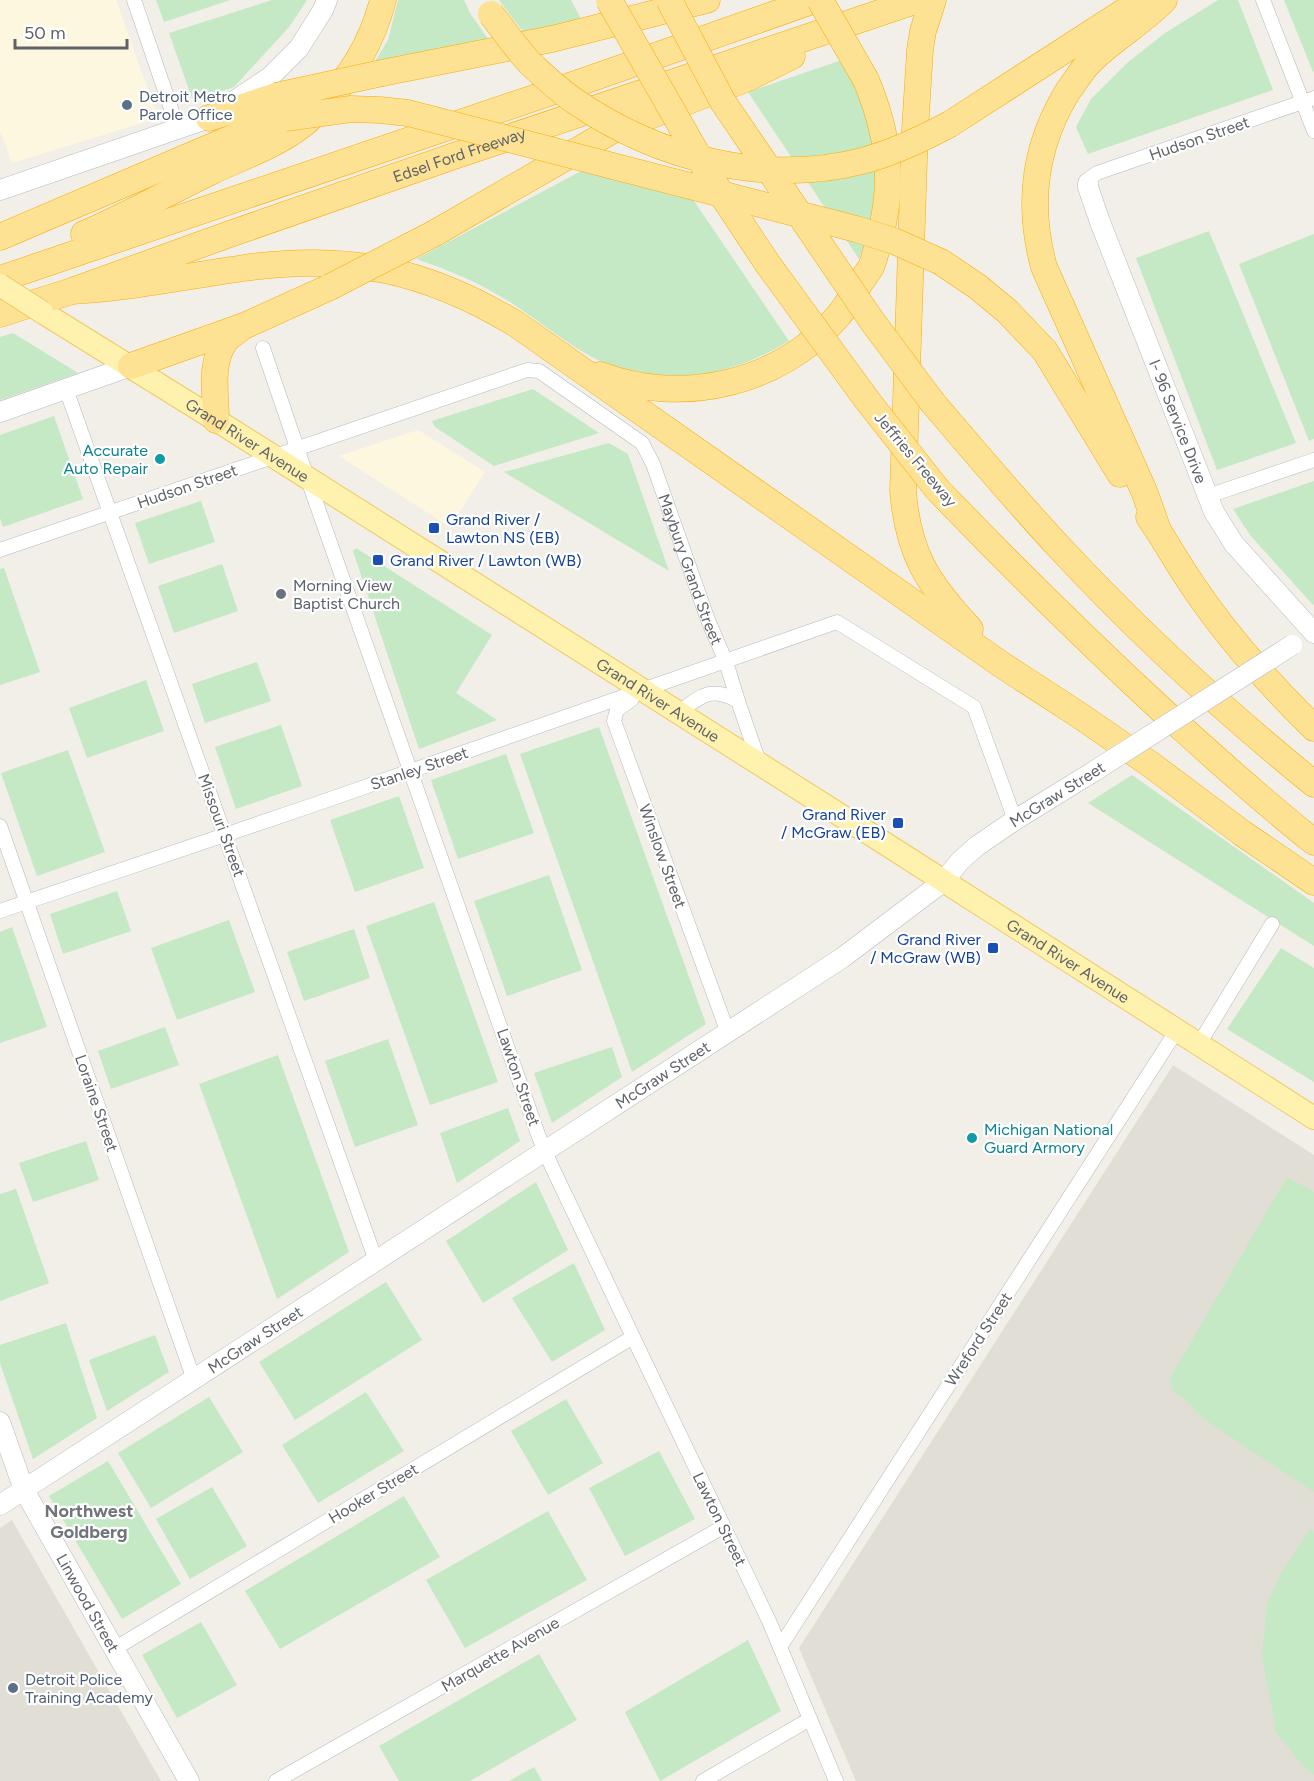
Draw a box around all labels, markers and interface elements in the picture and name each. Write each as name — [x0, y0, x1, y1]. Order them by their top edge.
scale bar — [15, 12, 128, 50]
text: 50 m — [24, 22, 66, 44]
place label: Detroit Metro Parole Office — [139, 87, 236, 124]
marker: Detroit Metro Parole Office — [120, 98, 134, 112]
street label: Hudson Street — [1147, 112, 1252, 165]
street label: Edsel Ford Freeway — [390, 123, 529, 187]
street label: I- 96 Service Drive — [1145, 357, 1211, 486]
street label: Grand River Avenue — [182, 394, 313, 487]
street label: Jeffries Freeway — [870, 408, 961, 511]
place label: Accurate Auto Repair — [64, 441, 149, 478]
marker: Accurate Auto Repair — [153, 452, 167, 466]
street label: Hudson Street — [135, 460, 240, 513]
street label: Maybury Grand Street — [654, 491, 726, 648]
place label: Grand River / Lawton NS (EB) — [446, 510, 560, 547]
marker: Grand River / Lawton NS (EB) — [427, 521, 441, 535]
place label: Grand River / Lawton (WB) — [390, 551, 582, 570]
marker: Grand River / Lawton (WB) — [371, 553, 385, 567]
place label: Morning View Baptist Church — [293, 576, 400, 613]
marker: Morning View Baptist Church — [274, 587, 288, 601]
street label: Grand River Avenue — [593, 654, 723, 746]
street label: Stanley Street — [368, 743, 471, 794]
street label: McGraw Street — [1006, 757, 1109, 831]
street label: Missouri Street — [194, 771, 249, 879]
street label: Winslow Street — [635, 802, 690, 911]
place label: Grand River / McGraw (EB) — [781, 805, 887, 842]
marker: Grand River / McGraw (EB) — [891, 816, 905, 830]
street label: Grand River Avenue — [1003, 915, 1133, 1008]
place label: Grand River / McGraw (WB) — [870, 930, 982, 967]
marker: Grand River / McGraw (WB) — [986, 941, 1000, 955]
street label: Lawton Street — [493, 1026, 544, 1128]
street label: McGraw Street — [612, 1037, 714, 1113]
street label: Loraine Street — [71, 1052, 122, 1154]
place label: Michigan National Guard Armory — [984, 1120, 1113, 1157]
marker: Michigan National Guard Armory — [965, 1131, 979, 1145]
street label: Wreford Street — [941, 1289, 1016, 1390]
street label: McGraw Street — [204, 1302, 306, 1378]
street label: Hooker Street — [325, 1459, 421, 1528]
street label: Lawton Street — [689, 1469, 750, 1569]
district label: Northwest Goldberg — [45, 1500, 133, 1543]
street label: Linwood Street — [52, 1551, 123, 1656]
street label: Marquette Avenue — [438, 1613, 563, 1696]
place label: Detroit Police Training Academy — [25, 1670, 153, 1707]
marker: Detroit Police Training Academy — [6, 1681, 20, 1695]

